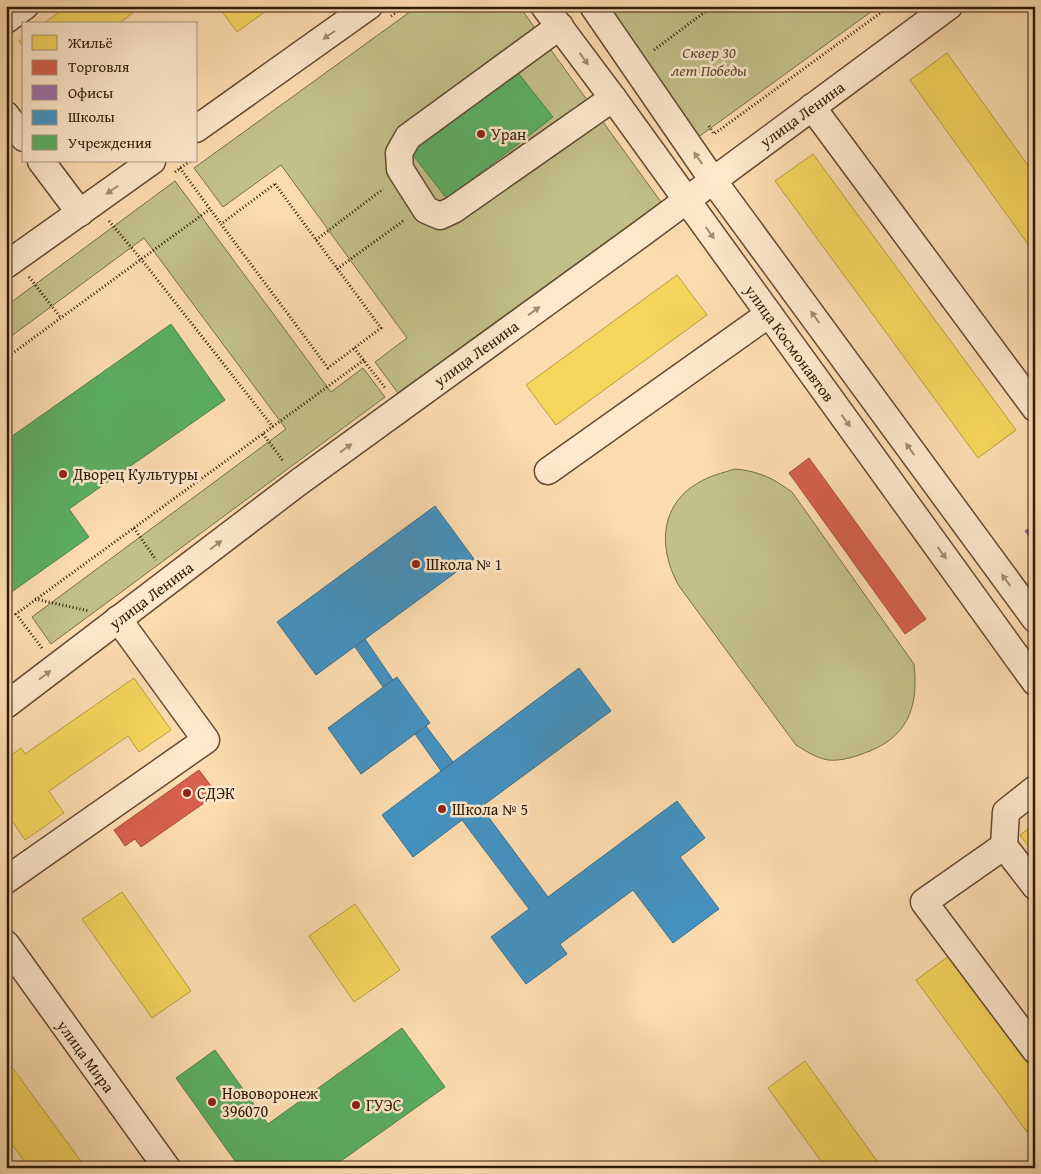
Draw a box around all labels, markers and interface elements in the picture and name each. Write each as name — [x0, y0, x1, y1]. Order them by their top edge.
legend — [22, 22, 198, 162]
one-way arrow — [323, 29, 336, 40]
text: Жильё — [67, 32, 113, 53]
park label: Сквер 30 лет Победы — [671, 40, 747, 82]
one-way arrow — [579, 52, 589, 66]
text: Торговля — [68, 56, 130, 77]
street label: улица Ленина — [754, 75, 850, 154]
text: Офисы — [68, 82, 114, 103]
text: Школы — [68, 106, 115, 127]
place label: Уран — [491, 122, 526, 146]
marker: Уран — [475, 128, 487, 140]
text: Учреждения — [68, 132, 152, 153]
one-way arrow — [693, 151, 703, 165]
one-way arrow — [106, 184, 119, 195]
one-way arrow — [704, 226, 715, 239]
street label: улица Космонавтов — [739, 279, 841, 407]
one-way arrow — [527, 306, 541, 316]
one-way arrow — [810, 310, 820, 324]
street label: улица Ленина — [428, 314, 524, 393]
one-way arrow — [841, 414, 852, 427]
one-way arrow — [339, 442, 352, 453]
one-way arrow — [906, 442, 916, 455]
place label: Дворец Культуры — [72, 462, 198, 486]
marker: Дворец Культуры — [57, 468, 69, 480]
one-way arrow — [209, 540, 223, 550]
one-way arrow — [937, 546, 947, 560]
place label: Школа № 1 — [426, 552, 502, 576]
street label: улица Ленина — [103, 555, 198, 635]
marker: Школа № 1 — [410, 558, 422, 570]
one-way arrow — [1001, 573, 1011, 587]
one-way arrow — [38, 670, 51, 681]
place label: СДЭК — [197, 781, 235, 805]
marker: СДЭК — [181, 787, 193, 799]
place label: Школа № 5 — [452, 797, 528, 821]
marker: Школа № 5 — [436, 803, 448, 815]
street label: улица Мира — [51, 1014, 121, 1098]
place label: Нововоронеж 396070 — [222, 1081, 318, 1123]
place label: ГУЭС — [366, 1093, 402, 1117]
marker: Нововоронеж 396070 — [206, 1096, 218, 1108]
marker: ГУЭС — [350, 1099, 362, 1111]

